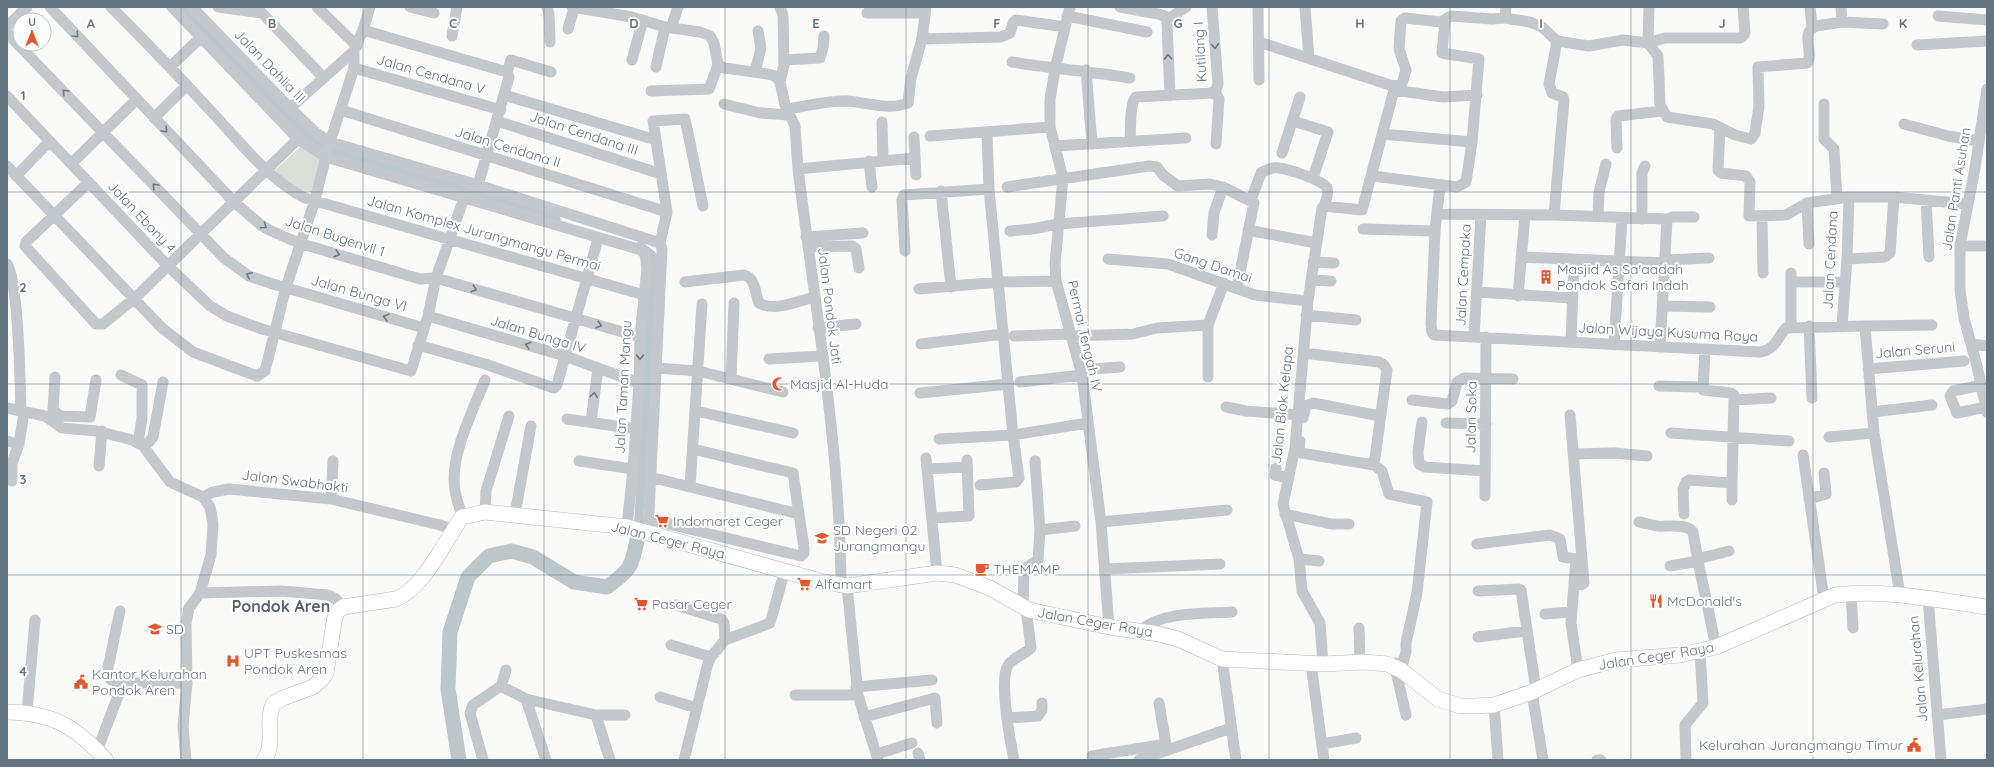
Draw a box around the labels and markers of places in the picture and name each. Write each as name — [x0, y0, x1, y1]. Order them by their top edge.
place label: Masjid As Sa'aadah Pondok Safari Indah — [1557, 260, 1689, 294]
building icon: Masjid As Sa'aadah Pondok Safari Indah — [1538, 269, 1554, 285]
place label: Masjid Al-Huda — [790, 375, 888, 393]
mosque icon: Masjid Al-Huda — [771, 376, 787, 392]
place label: Indomaret Ceger — [673, 512, 784, 530]
supermarket icon: Indomaret Ceger — [654, 513, 670, 529]
place label: SD Negeri 02 Jurangmangu — [833, 521, 925, 555]
school or university icon: SD Negeri 02 Jurangmangu — [814, 530, 830, 546]
place label: THEMAMP — [993, 560, 1060, 578]
cafe icon: THEMAMP — [974, 561, 990, 577]
place label: Alfamart — [815, 575, 872, 593]
supermarket icon: Alfamart — [796, 576, 812, 592]
place label: McDonald's — [1667, 592, 1742, 610]
restaurant icon: McDonald's — [1648, 593, 1664, 609]
place label: Pasar Ceger — [652, 595, 732, 613]
supermarket icon: Pasar Ceger — [633, 596, 649, 612]
place label: SD — [166, 620, 184, 638]
school or university icon: SD — [147, 621, 163, 637]
place label: UPT Puskesmas Pondok Aren — [244, 644, 347, 678]
hospital icon: UPT Puskesmas Pondok Aren — [225, 653, 241, 669]
place label: Kantor Kelurahan Pondok Aren — [92, 665, 207, 699]
public building icon: Kantor Kelurahan Pondok Aren — [73, 674, 89, 690]
place label: Kelurahan Jurangmangu Timur — [1699, 736, 1904, 754]
public building icon: Kelurahan Jurangmangu Timur — [1906, 737, 1922, 753]

